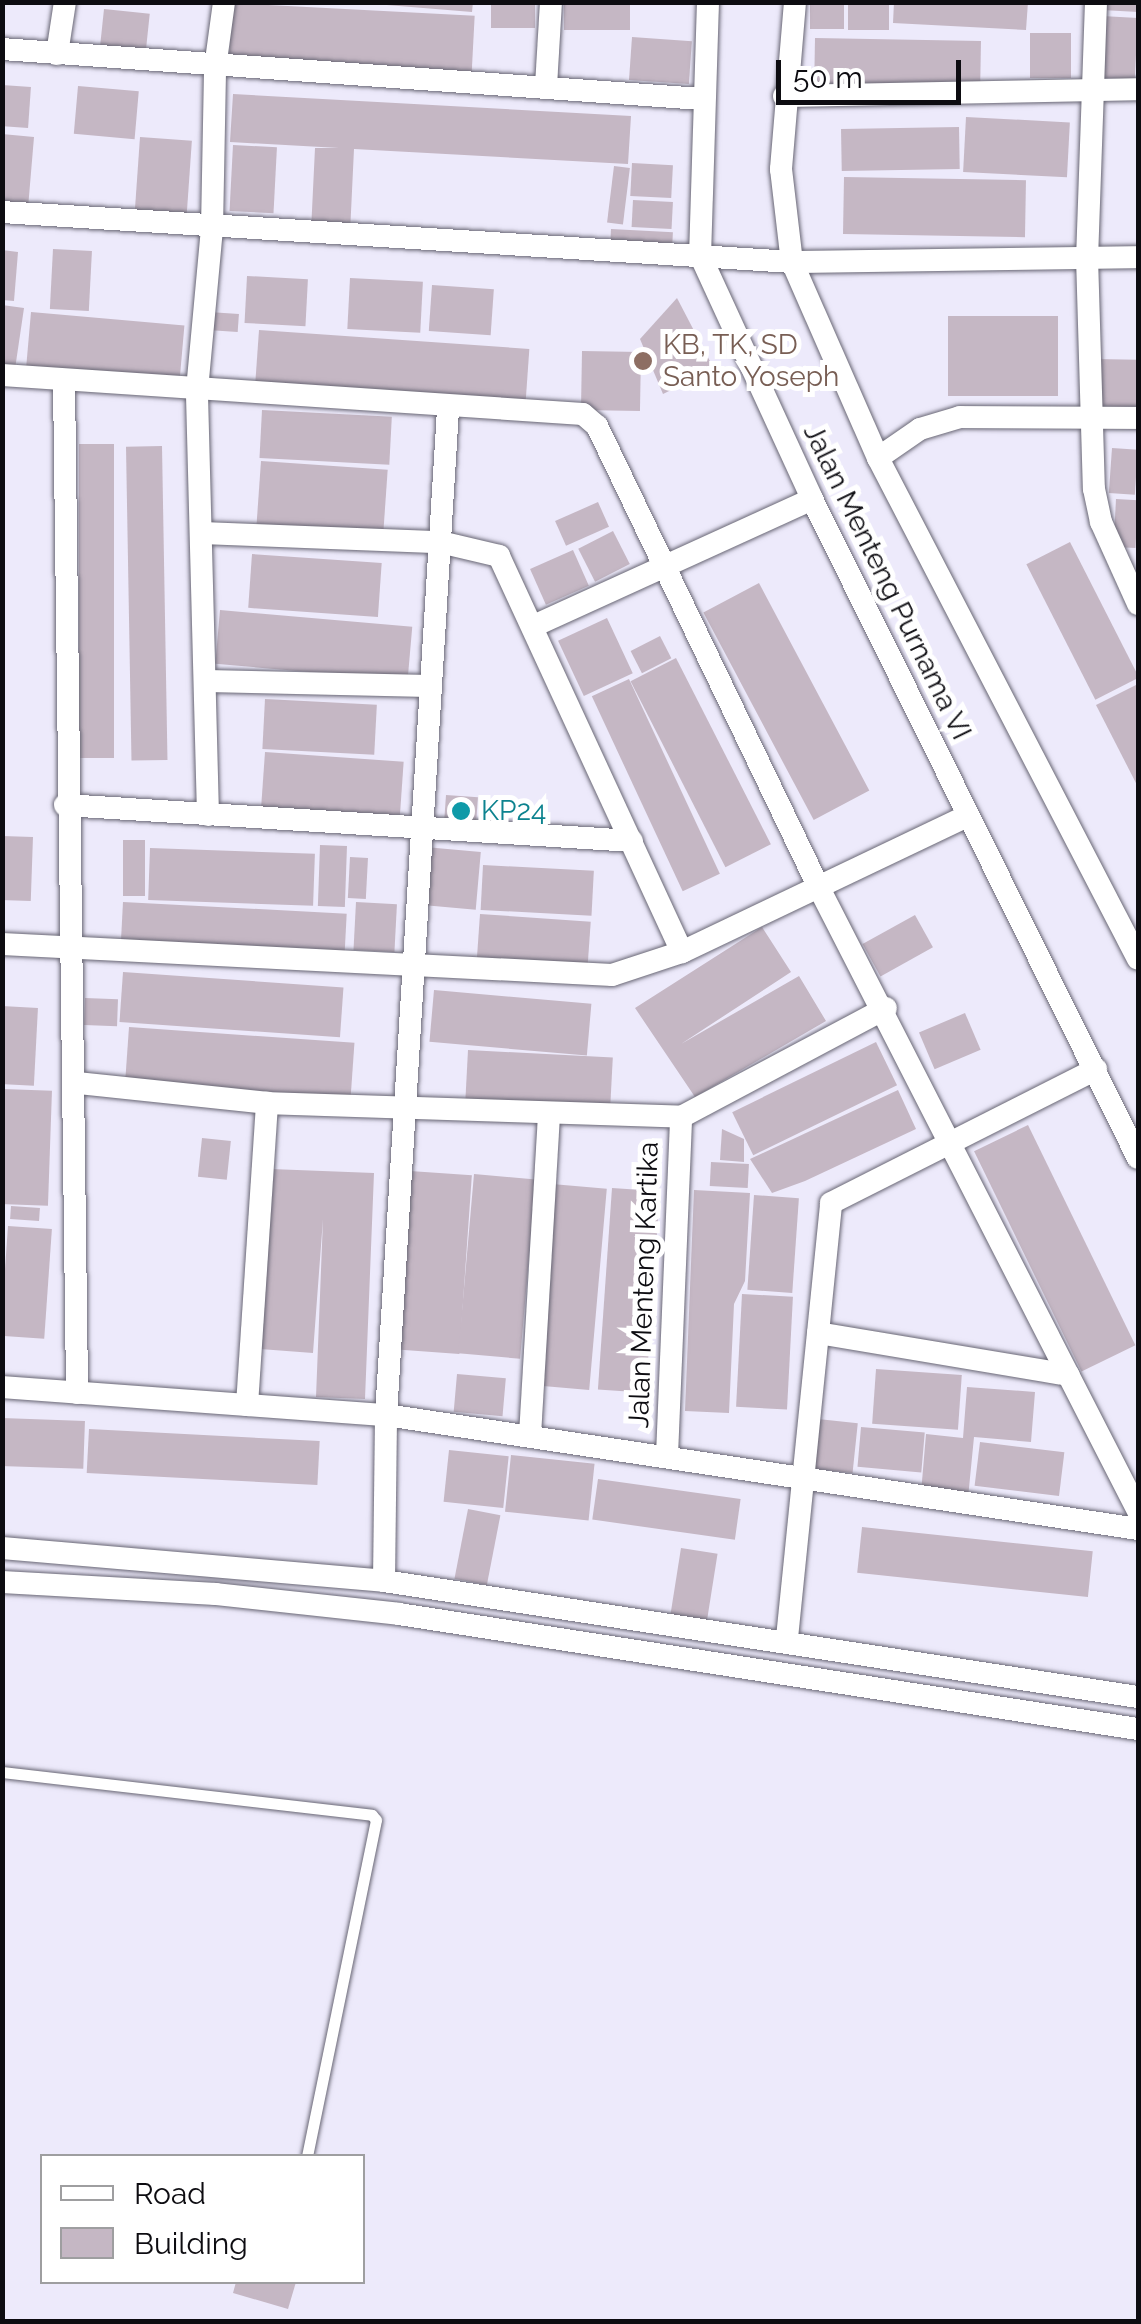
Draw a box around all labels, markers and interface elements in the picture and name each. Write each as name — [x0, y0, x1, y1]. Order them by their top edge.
scale bar — [781, 40, 966, 102]
text: 50 m — [793, 60, 863, 95]
place label: KB, TK, SD Santo Yoseph — [663, 328, 840, 394]
marker: KB, TK, SD Santo Yoseph — [632, 350, 654, 372]
street label: Jalan Menteng Purnama VI — [796, 418, 978, 746]
place label: KP24 — [481, 794, 546, 828]
marker: KP24 — [450, 800, 472, 822]
street label: Jalan Menteng Kartika — [622, 1141, 666, 1429]
legend — [40, 2154, 365, 2284]
text: Road — [134, 2176, 206, 2211]
text: Building — [134, 2226, 248, 2261]

